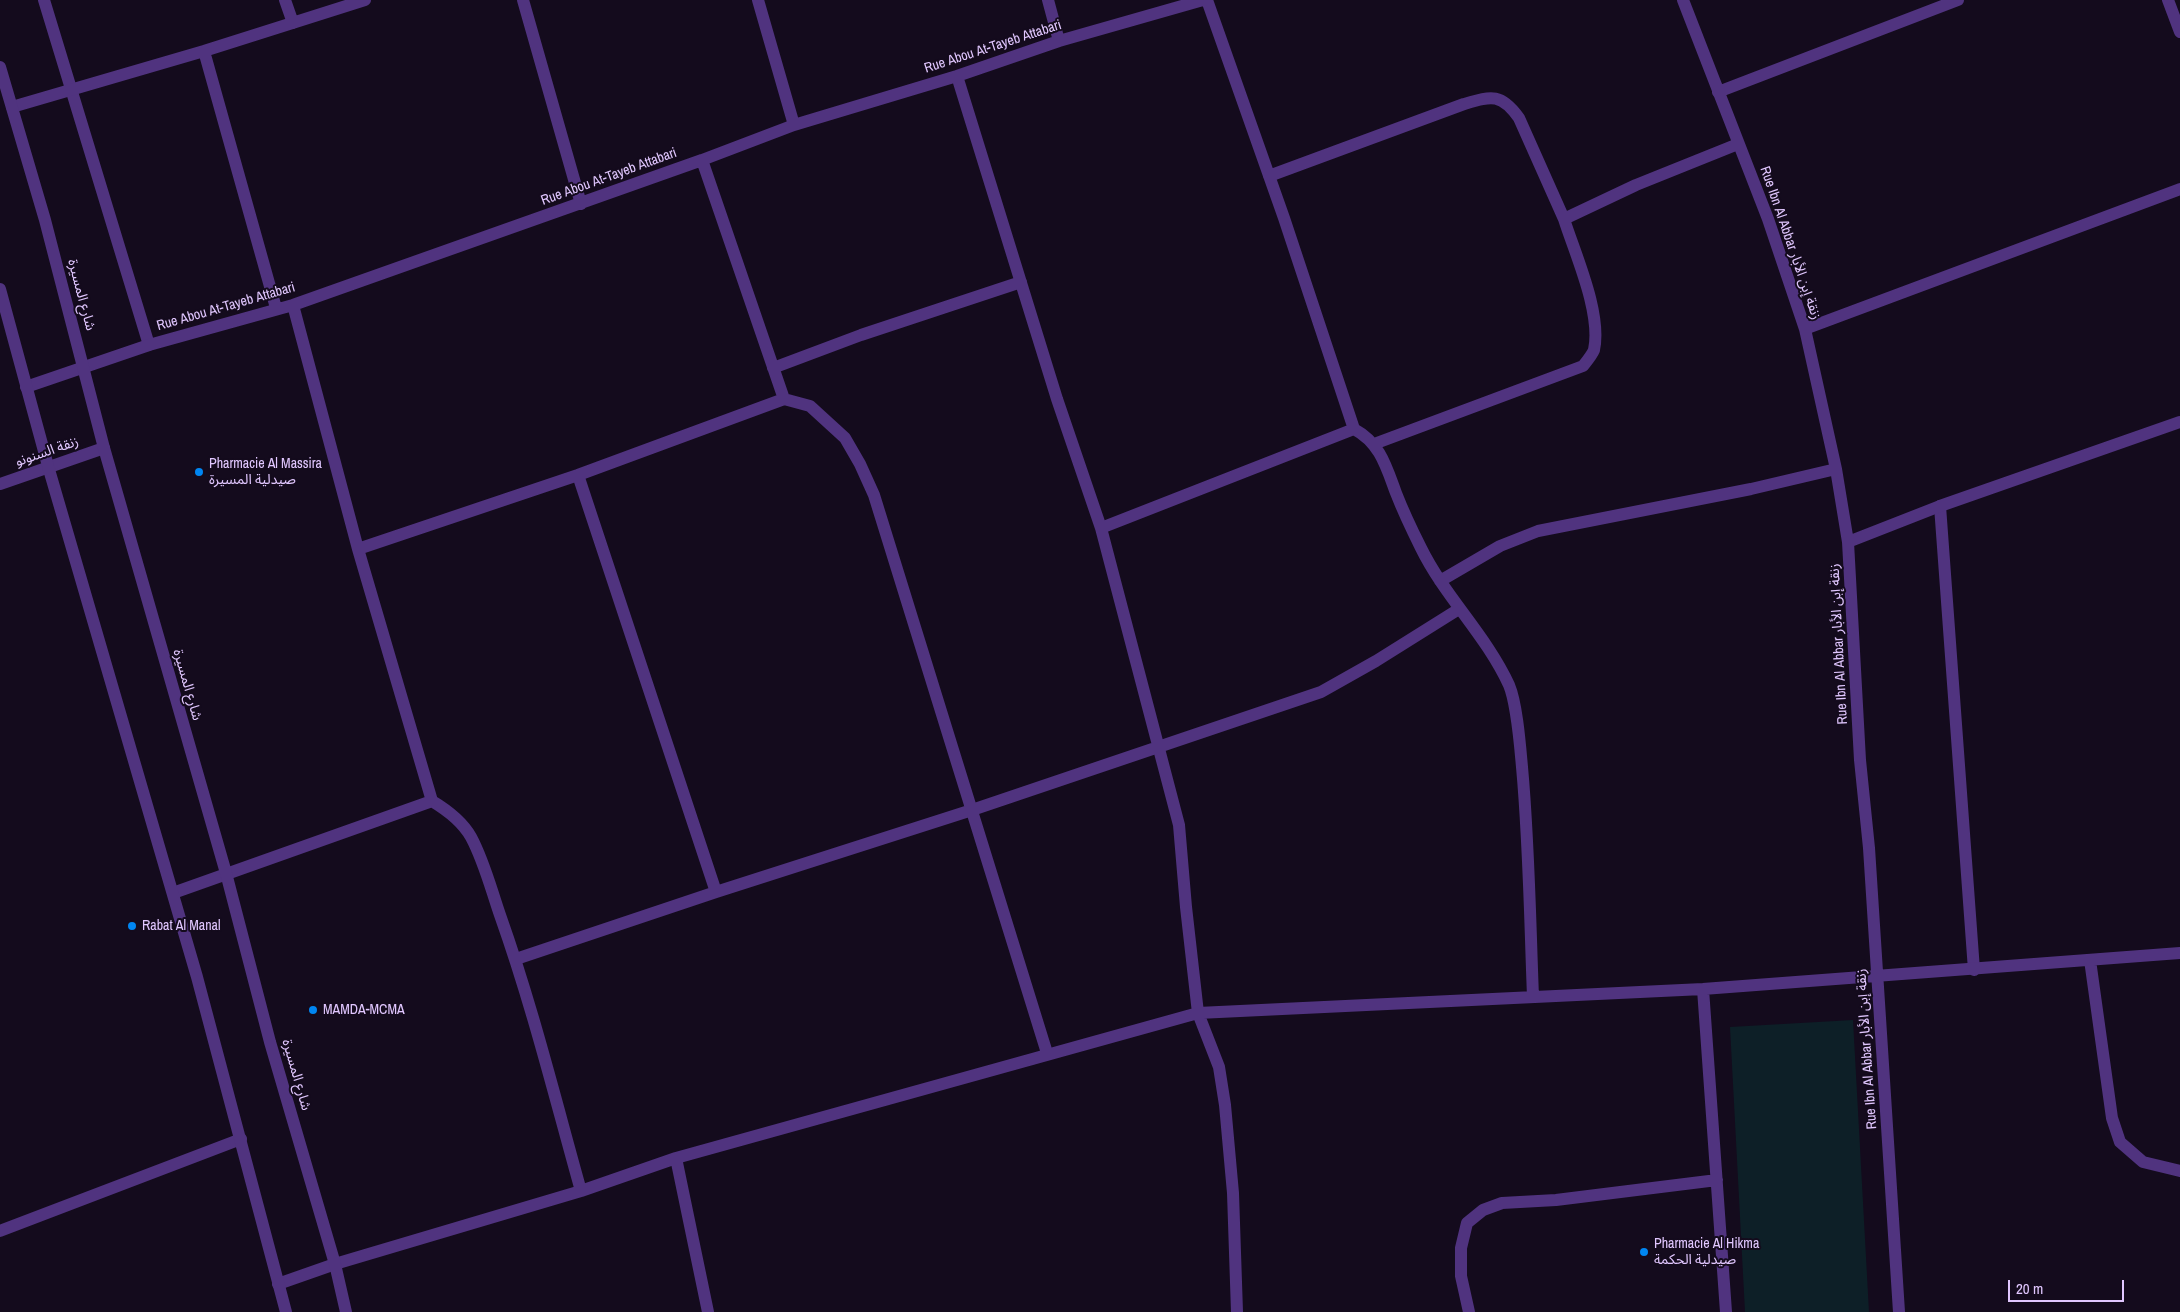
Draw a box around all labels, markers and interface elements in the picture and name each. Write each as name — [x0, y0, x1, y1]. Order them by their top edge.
street label: Rue Abou At-Tayeb Attabari — [922, 17, 1064, 77]
street label: Rue Abou At-Tayeb Attabari — [539, 145, 679, 209]
street label: Rue Ibn Al Abbar زنقة إبن الأبار — [1756, 164, 1824, 322]
street label: شارع المسيرة — [63, 257, 99, 333]
street label: Rue Abou At-Tayeb Attabari — [155, 279, 297, 335]
street label: زنقة السنونو — [13, 433, 81, 471]
place label: Pharmacie Al Massira صيدلية المسيرة — [209, 456, 322, 488]
marker: Pharmacie Al Massira صيدلية المسيرة — [193, 466, 205, 478]
street label: Rue Ibn Al Abbar زنقة إبن الأبار — [1826, 563, 1852, 725]
street label: شارع المسيرة — [169, 647, 205, 723]
place label: Rabat Al Manal — [142, 918, 220, 934]
marker: Rabat Al Manal — [126, 920, 138, 932]
street label: Rue Ibn Al Abbar زنقة إبن الأبار — [1853, 968, 1881, 1130]
place label: MAMDA-MCMA — [323, 1002, 405, 1018]
marker: MAMDA-MCMA — [307, 1004, 319, 1016]
street label: شارع المسيرة — [278, 1037, 314, 1113]
place label: Pharmacie Al Hikma صيدلية الحكمة — [1654, 1236, 1759, 1268]
marker: Pharmacie Al Hikma صيدلية الحكمة — [1638, 1246, 1650, 1258]
scale bar — [2010, 1270, 2126, 1302]
text: 20 m — [2016, 1278, 2043, 1299]

